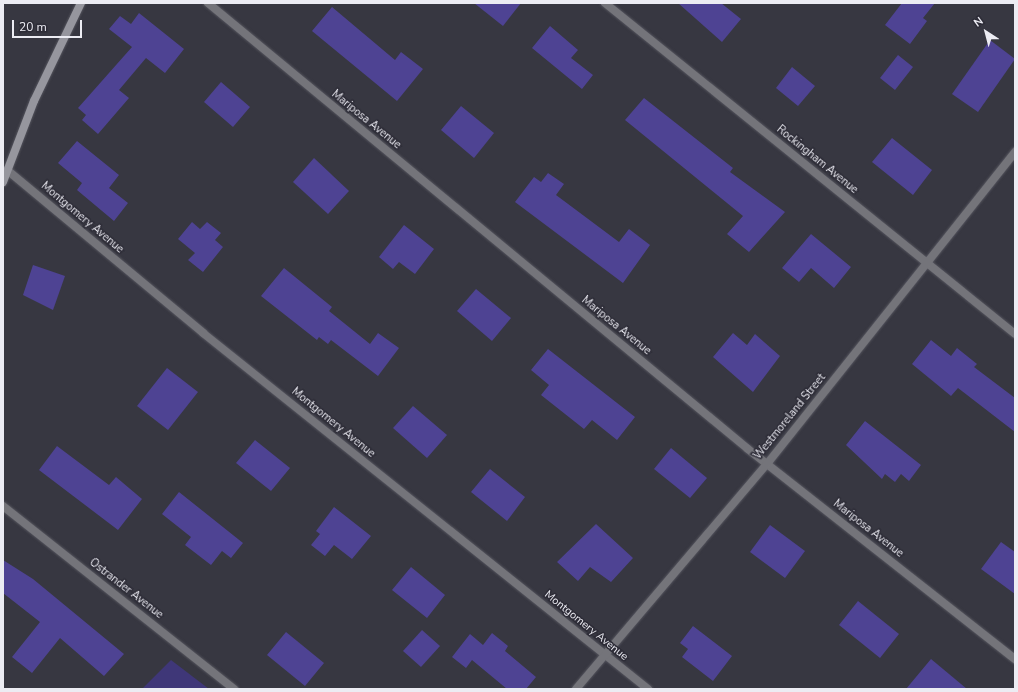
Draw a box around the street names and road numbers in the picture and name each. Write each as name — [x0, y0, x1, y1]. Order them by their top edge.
street label: Mariposa Avenue — [329, 88, 403, 152]
street label: Rockingham Avenue — [774, 123, 860, 197]
street label: Montgomery Avenue — [38, 180, 126, 256]
street label: Mariposa Avenue — [579, 294, 653, 358]
street label: Westmoreland Street — [751, 372, 829, 462]
street label: Montgomery Avenue — [289, 385, 377, 461]
street label: Mariposa Avenue — [830, 497, 906, 561]
street label: Ostrander Avenue — [86, 556, 166, 622]
street label: Montgomery Avenue — [542, 588, 630, 664]

